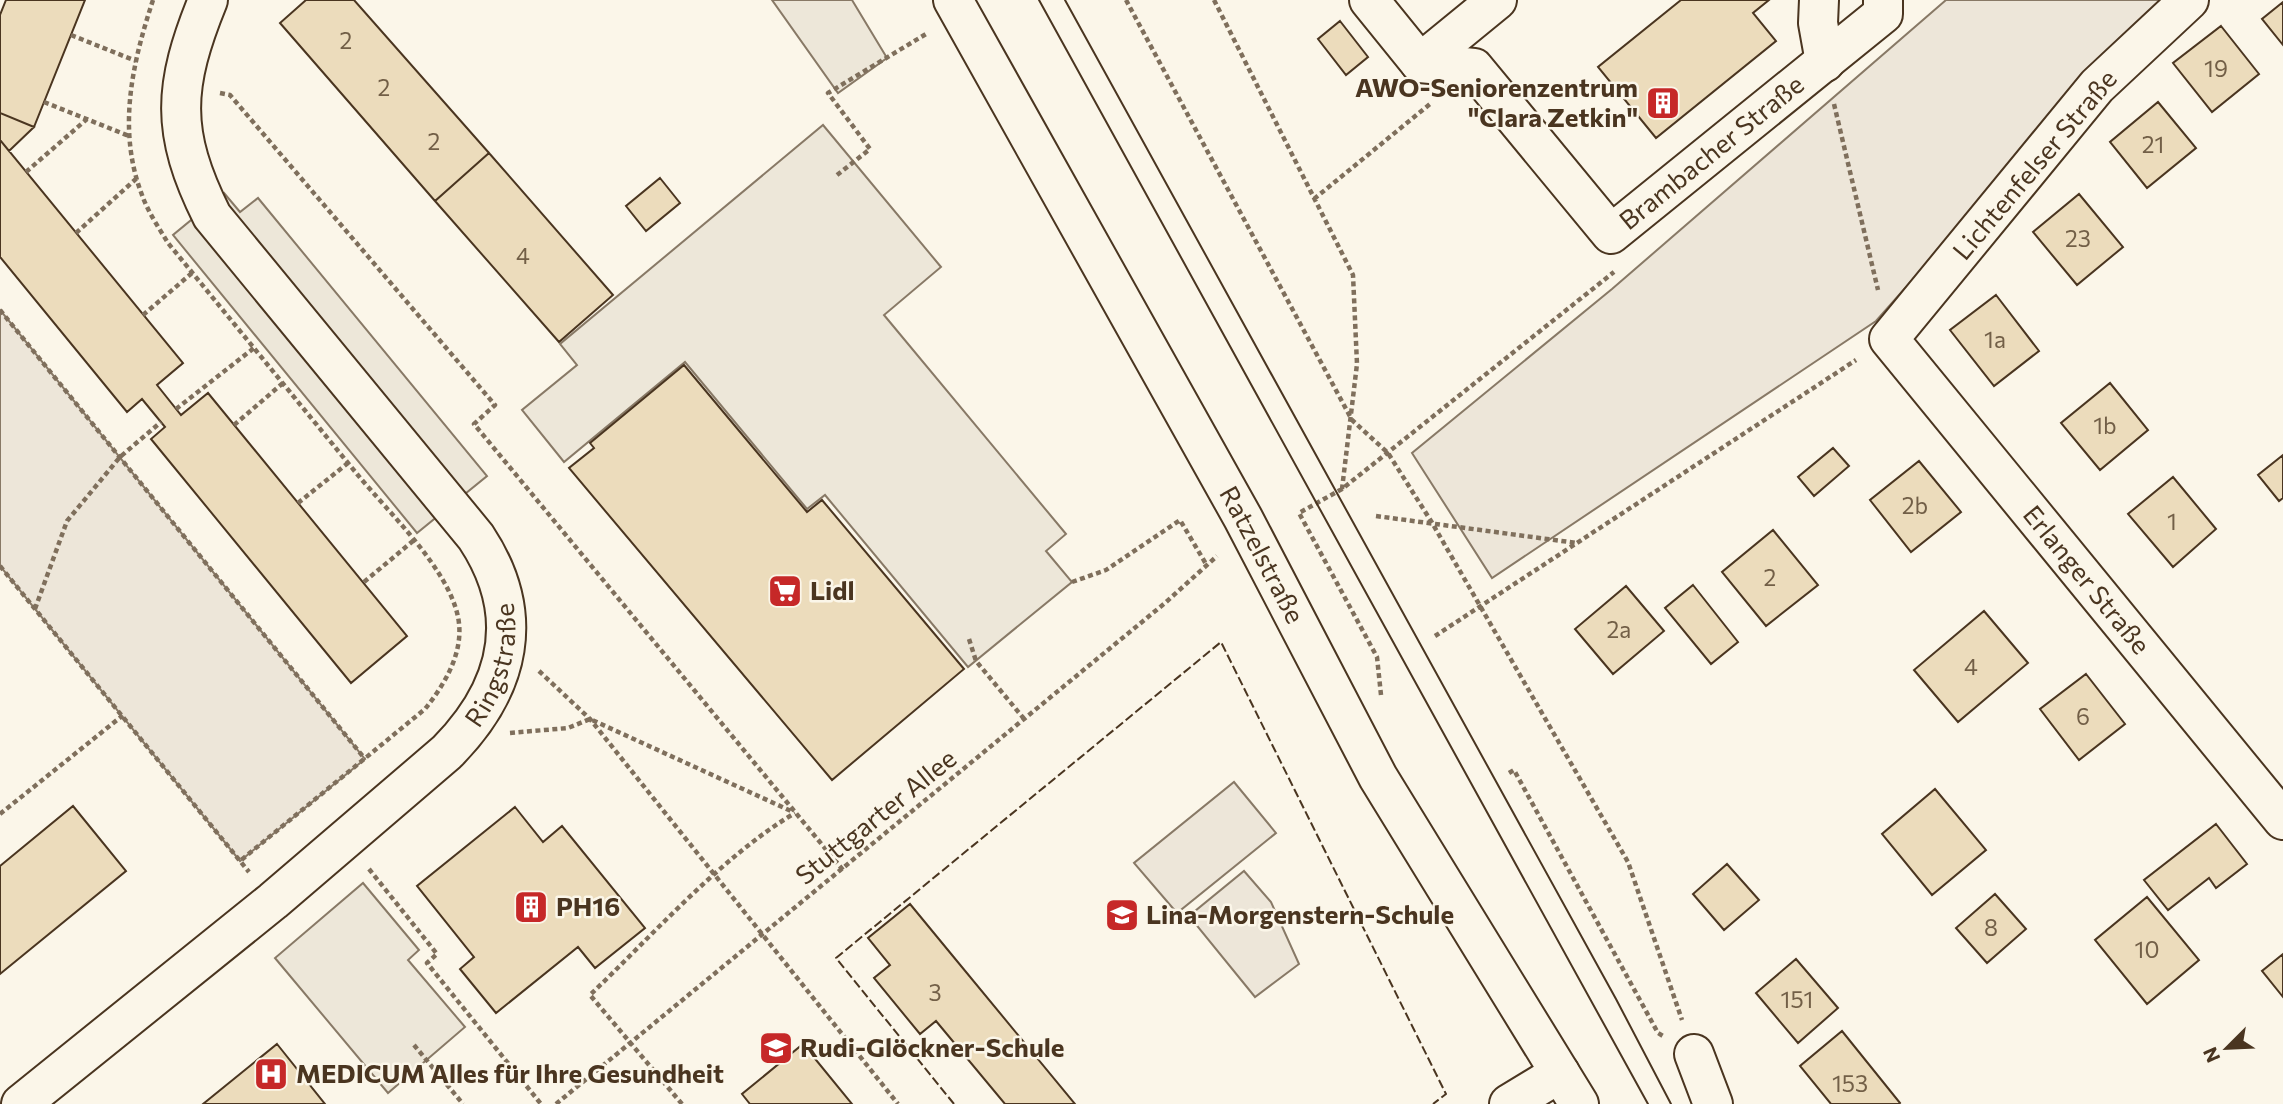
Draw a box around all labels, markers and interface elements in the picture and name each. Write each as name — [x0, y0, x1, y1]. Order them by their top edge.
house number: 2 — [340, 26, 352, 54]
house number: 19 — [2204, 54, 2228, 82]
street label: Lichtenfelser Straße — [1945, 63, 2122, 265]
street label: Brambacher Straße — [1612, 68, 1809, 235]
place label: AWO-Seniorenzentrum "Clara Zetkin" — [1355, 71, 1638, 132]
house number: 2 — [378, 73, 390, 101]
building icon: AWO-Seniorenzentrum "Clara Zetkin" — [1644, 84, 1682, 122]
house number: 2 — [428, 127, 440, 155]
house number: 21 — [2142, 130, 2164, 158]
house number: 23 — [2065, 224, 2091, 252]
house number: 4 — [516, 241, 530, 269]
house number: 1a — [1984, 325, 2006, 353]
house number: 1b — [2093, 411, 2117, 439]
street label: Ratzelstraße — [1214, 480, 1312, 628]
house number: 2b — [1902, 491, 1928, 519]
street label: Erlanger Straße — [2018, 499, 2157, 660]
house number: 1 — [2167, 507, 2177, 535]
house number: 2 — [1764, 563, 1776, 591]
supermarket icon: Lidl — [766, 572, 804, 610]
place label: Lidl — [810, 574, 855, 605]
street label: Ringstraße — [457, 602, 520, 732]
house number: 2a — [1607, 615, 1631, 643]
house number: 4 — [1964, 652, 1978, 680]
house number: 6 — [2076, 702, 2090, 730]
street label: Stuttgarter Allee — [789, 742, 962, 890]
building icon: PH16 — [512, 888, 550, 926]
place label: PH16 — [556, 890, 620, 921]
school or university icon: Lina-Morgenstern-Schule — [1103, 896, 1141, 934]
place label: Lina-Morgenstern-Schule — [1146, 898, 1454, 929]
house number: 8 — [1984, 913, 1998, 941]
house number: 10 — [2135, 935, 2159, 963]
house number: 3 — [928, 978, 942, 1006]
house number: 151 — [1781, 985, 1813, 1013]
north arrow — [2192, 1013, 2262, 1083]
school or university icon: Rudi-Glöckner-Schule — [757, 1029, 795, 1067]
place label: Rudi-Glöckner-Schule — [800, 1031, 1065, 1062]
text: N — [2198, 1044, 2224, 1066]
hospital icon: MEDICUM Alles für Ihre Gesundheit — [252, 1055, 290, 1093]
place label: MEDICUM Alles für Ihre Gesundheit — [296, 1057, 724, 1088]
house number: 153 — [1832, 1069, 1868, 1097]

